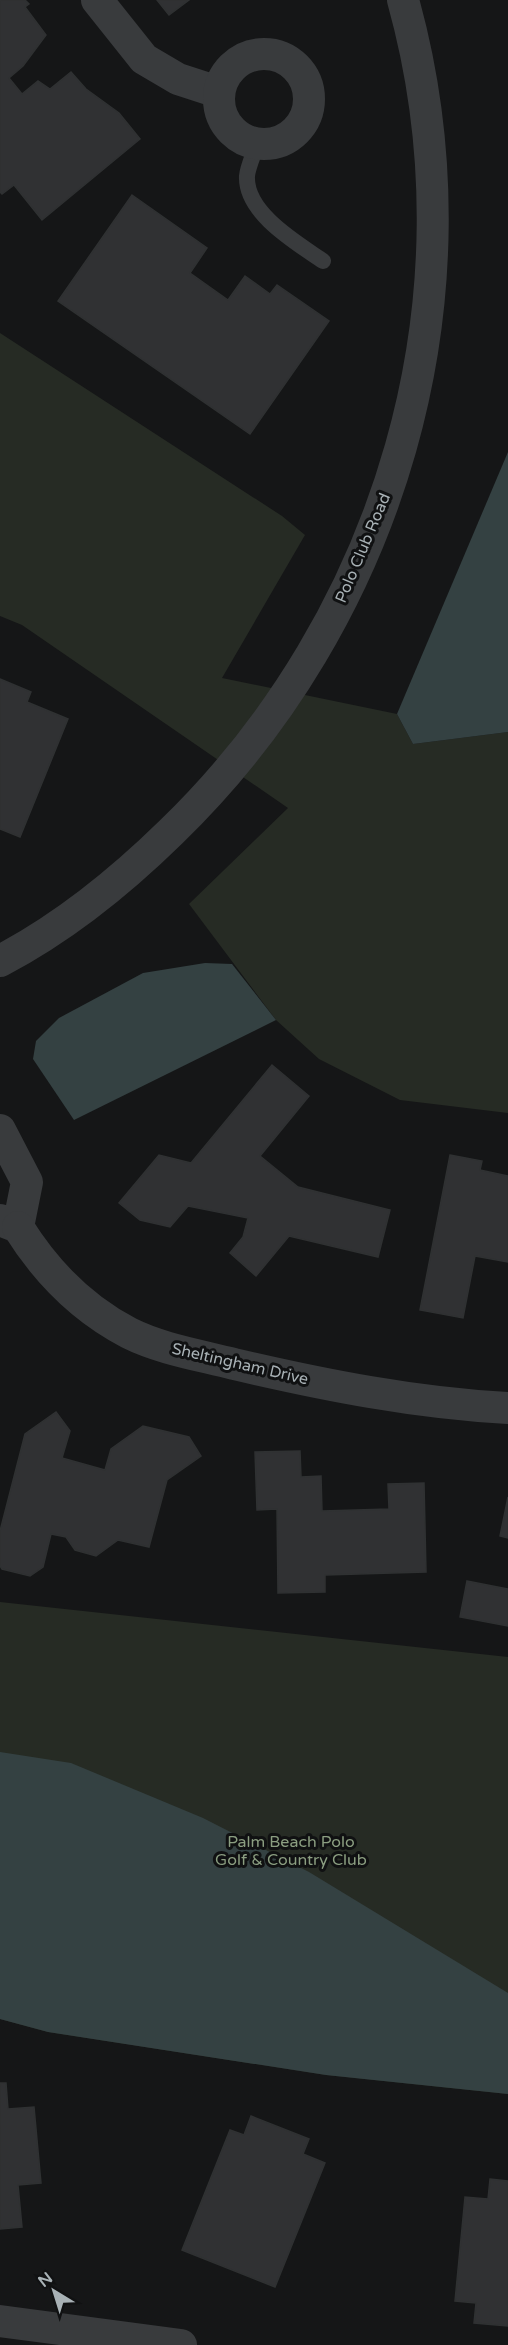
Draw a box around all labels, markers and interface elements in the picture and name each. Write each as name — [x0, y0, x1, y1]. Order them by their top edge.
street label: Polo Club Road — [331, 490, 395, 606]
street label: Sheltingham Drive — [170, 1339, 310, 1389]
park label: Palm Beach Polo Golf & Country Club — [215, 1832, 367, 1870]
north arrow — [24, 2261, 84, 2321]
text: N — [34, 2268, 57, 2292]

